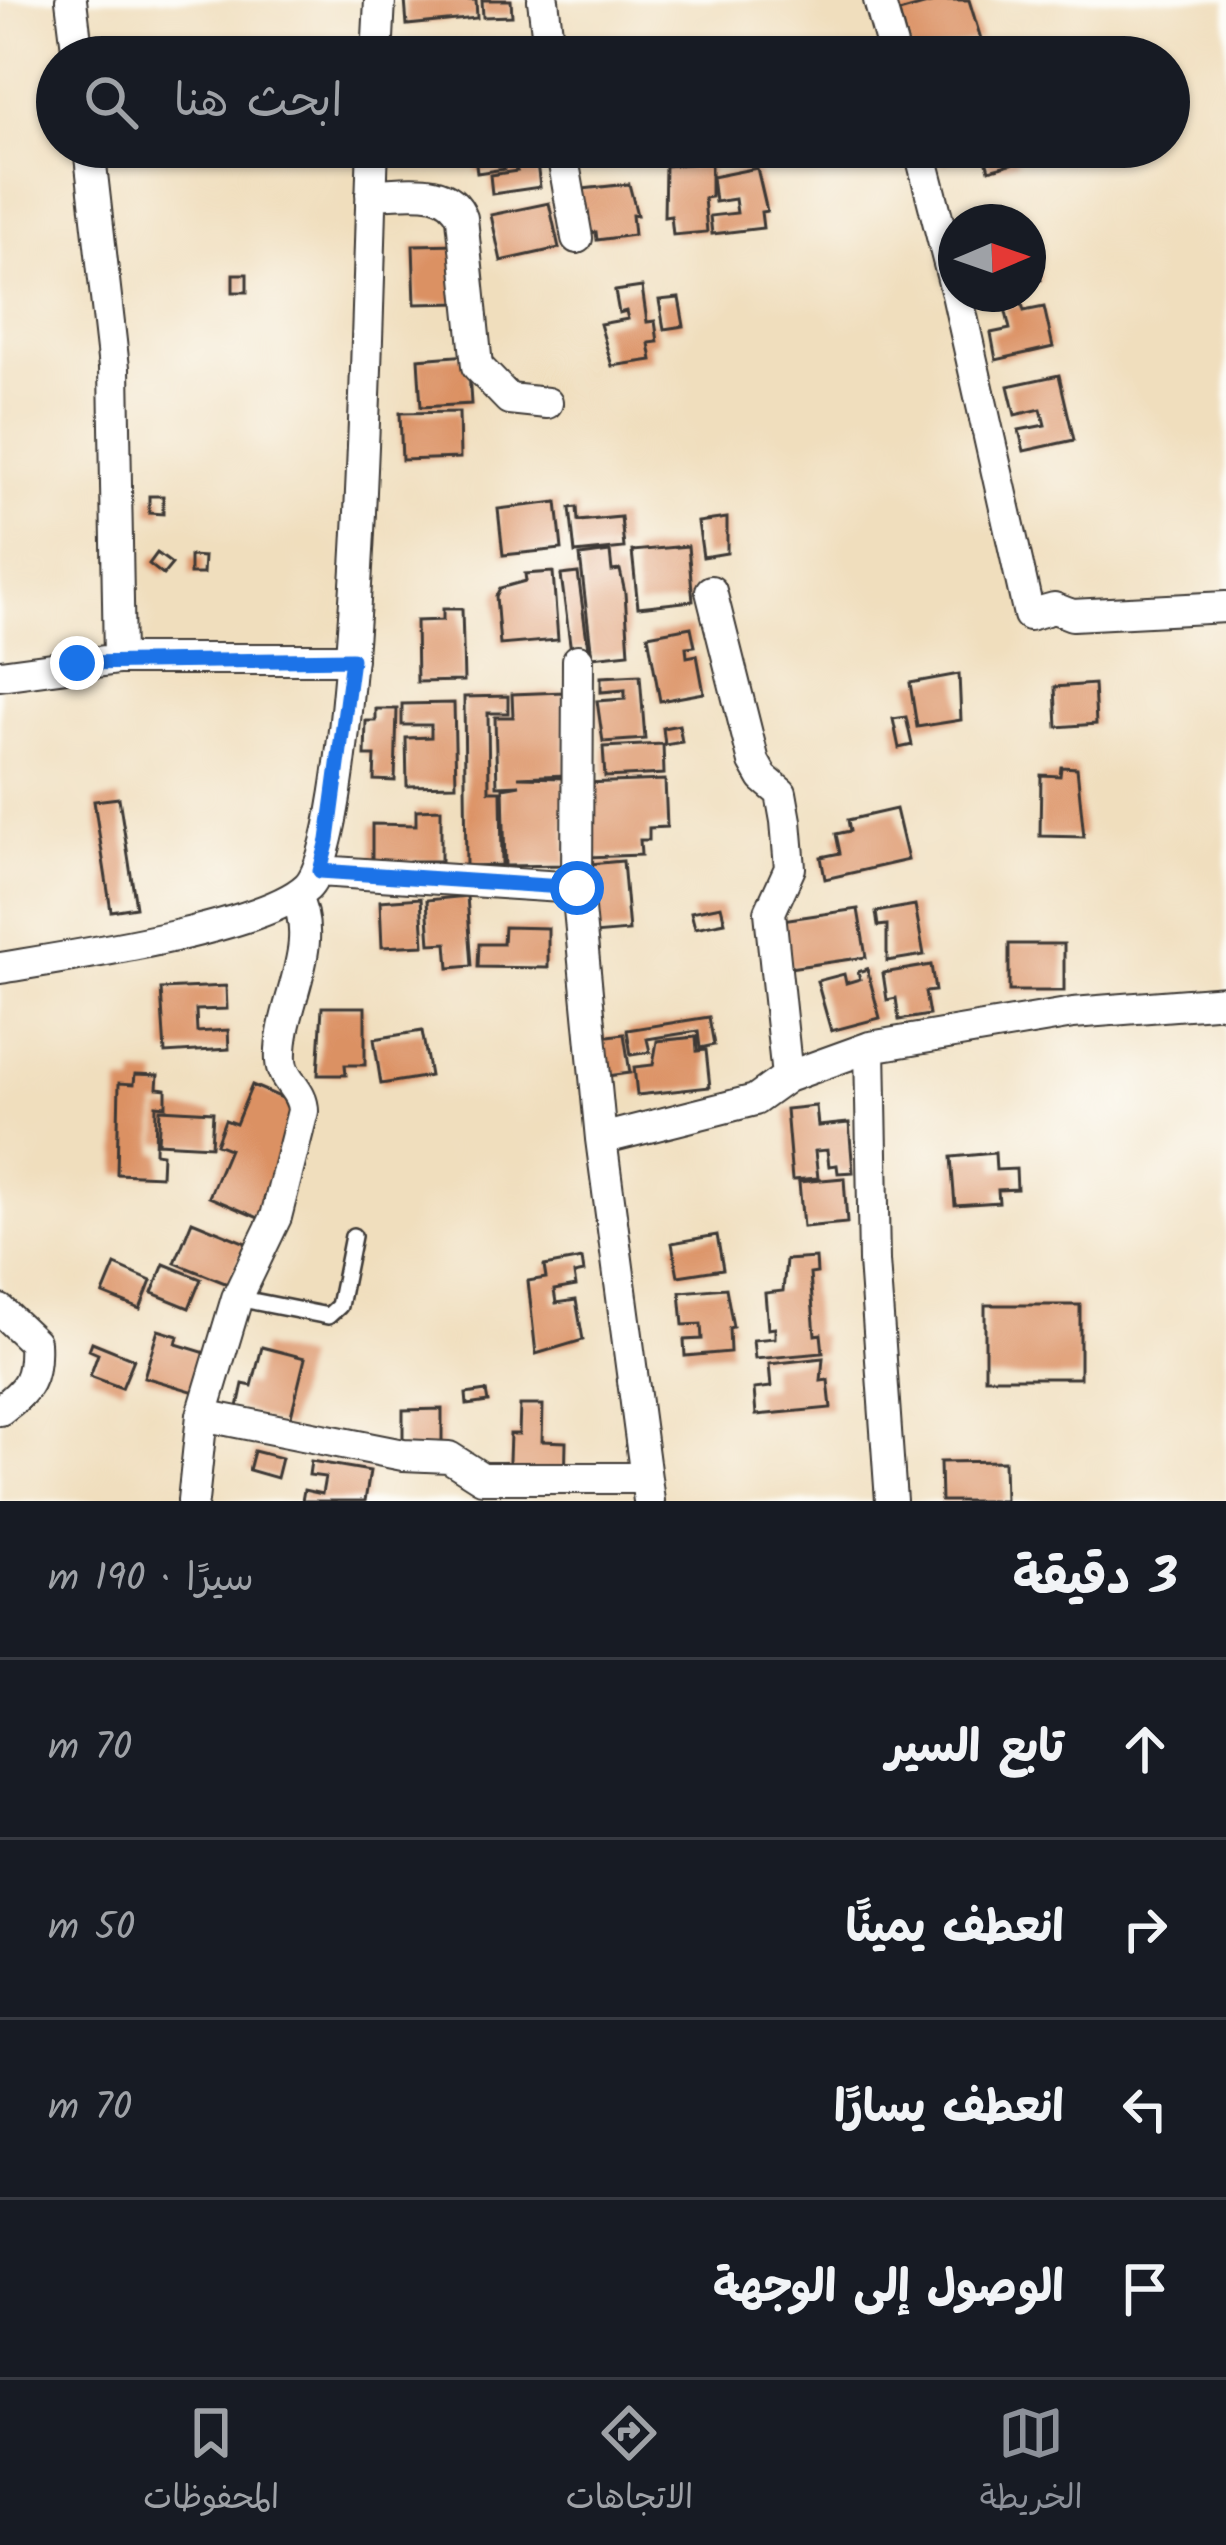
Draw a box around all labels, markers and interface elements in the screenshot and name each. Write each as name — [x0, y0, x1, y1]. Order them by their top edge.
search box — [36, 36, 1190, 168]
text: ابحث هنا — [174, 67, 342, 139]
icon: search — [78, 69, 144, 135]
north arrow — [938, 204, 1046, 312]
route end — [50, 636, 104, 690]
route start — [550, 861, 604, 915]
text: 3 دقيقة — [1013, 1539, 1178, 1620]
text: سيرًا · 190 m — [48, 1549, 254, 1611]
text: تابع السير — [886, 1713, 1064, 1785]
icon: ahead — [1112, 1716, 1178, 1782]
text: 70 m — [48, 1718, 132, 1780]
text: انعطف يمينًا — [846, 1893, 1064, 1965]
icon: right — [1112, 1896, 1178, 1962]
text: 50 m — [48, 1898, 135, 1960]
text: انعطف يسارًا — [834, 2073, 1064, 2145]
icon: left — [1112, 2076, 1178, 2142]
text: 70 m — [48, 2078, 132, 2140]
text: الوصول إلى الوجهة — [713, 2253, 1064, 2325]
icon: arrive — [1112, 2256, 1178, 2322]
tab: المحفوظات — [143, 2400, 279, 2526]
tab: الاتجاهات — [566, 2400, 693, 2526]
tab: الخريطة — [980, 2400, 1083, 2526]

